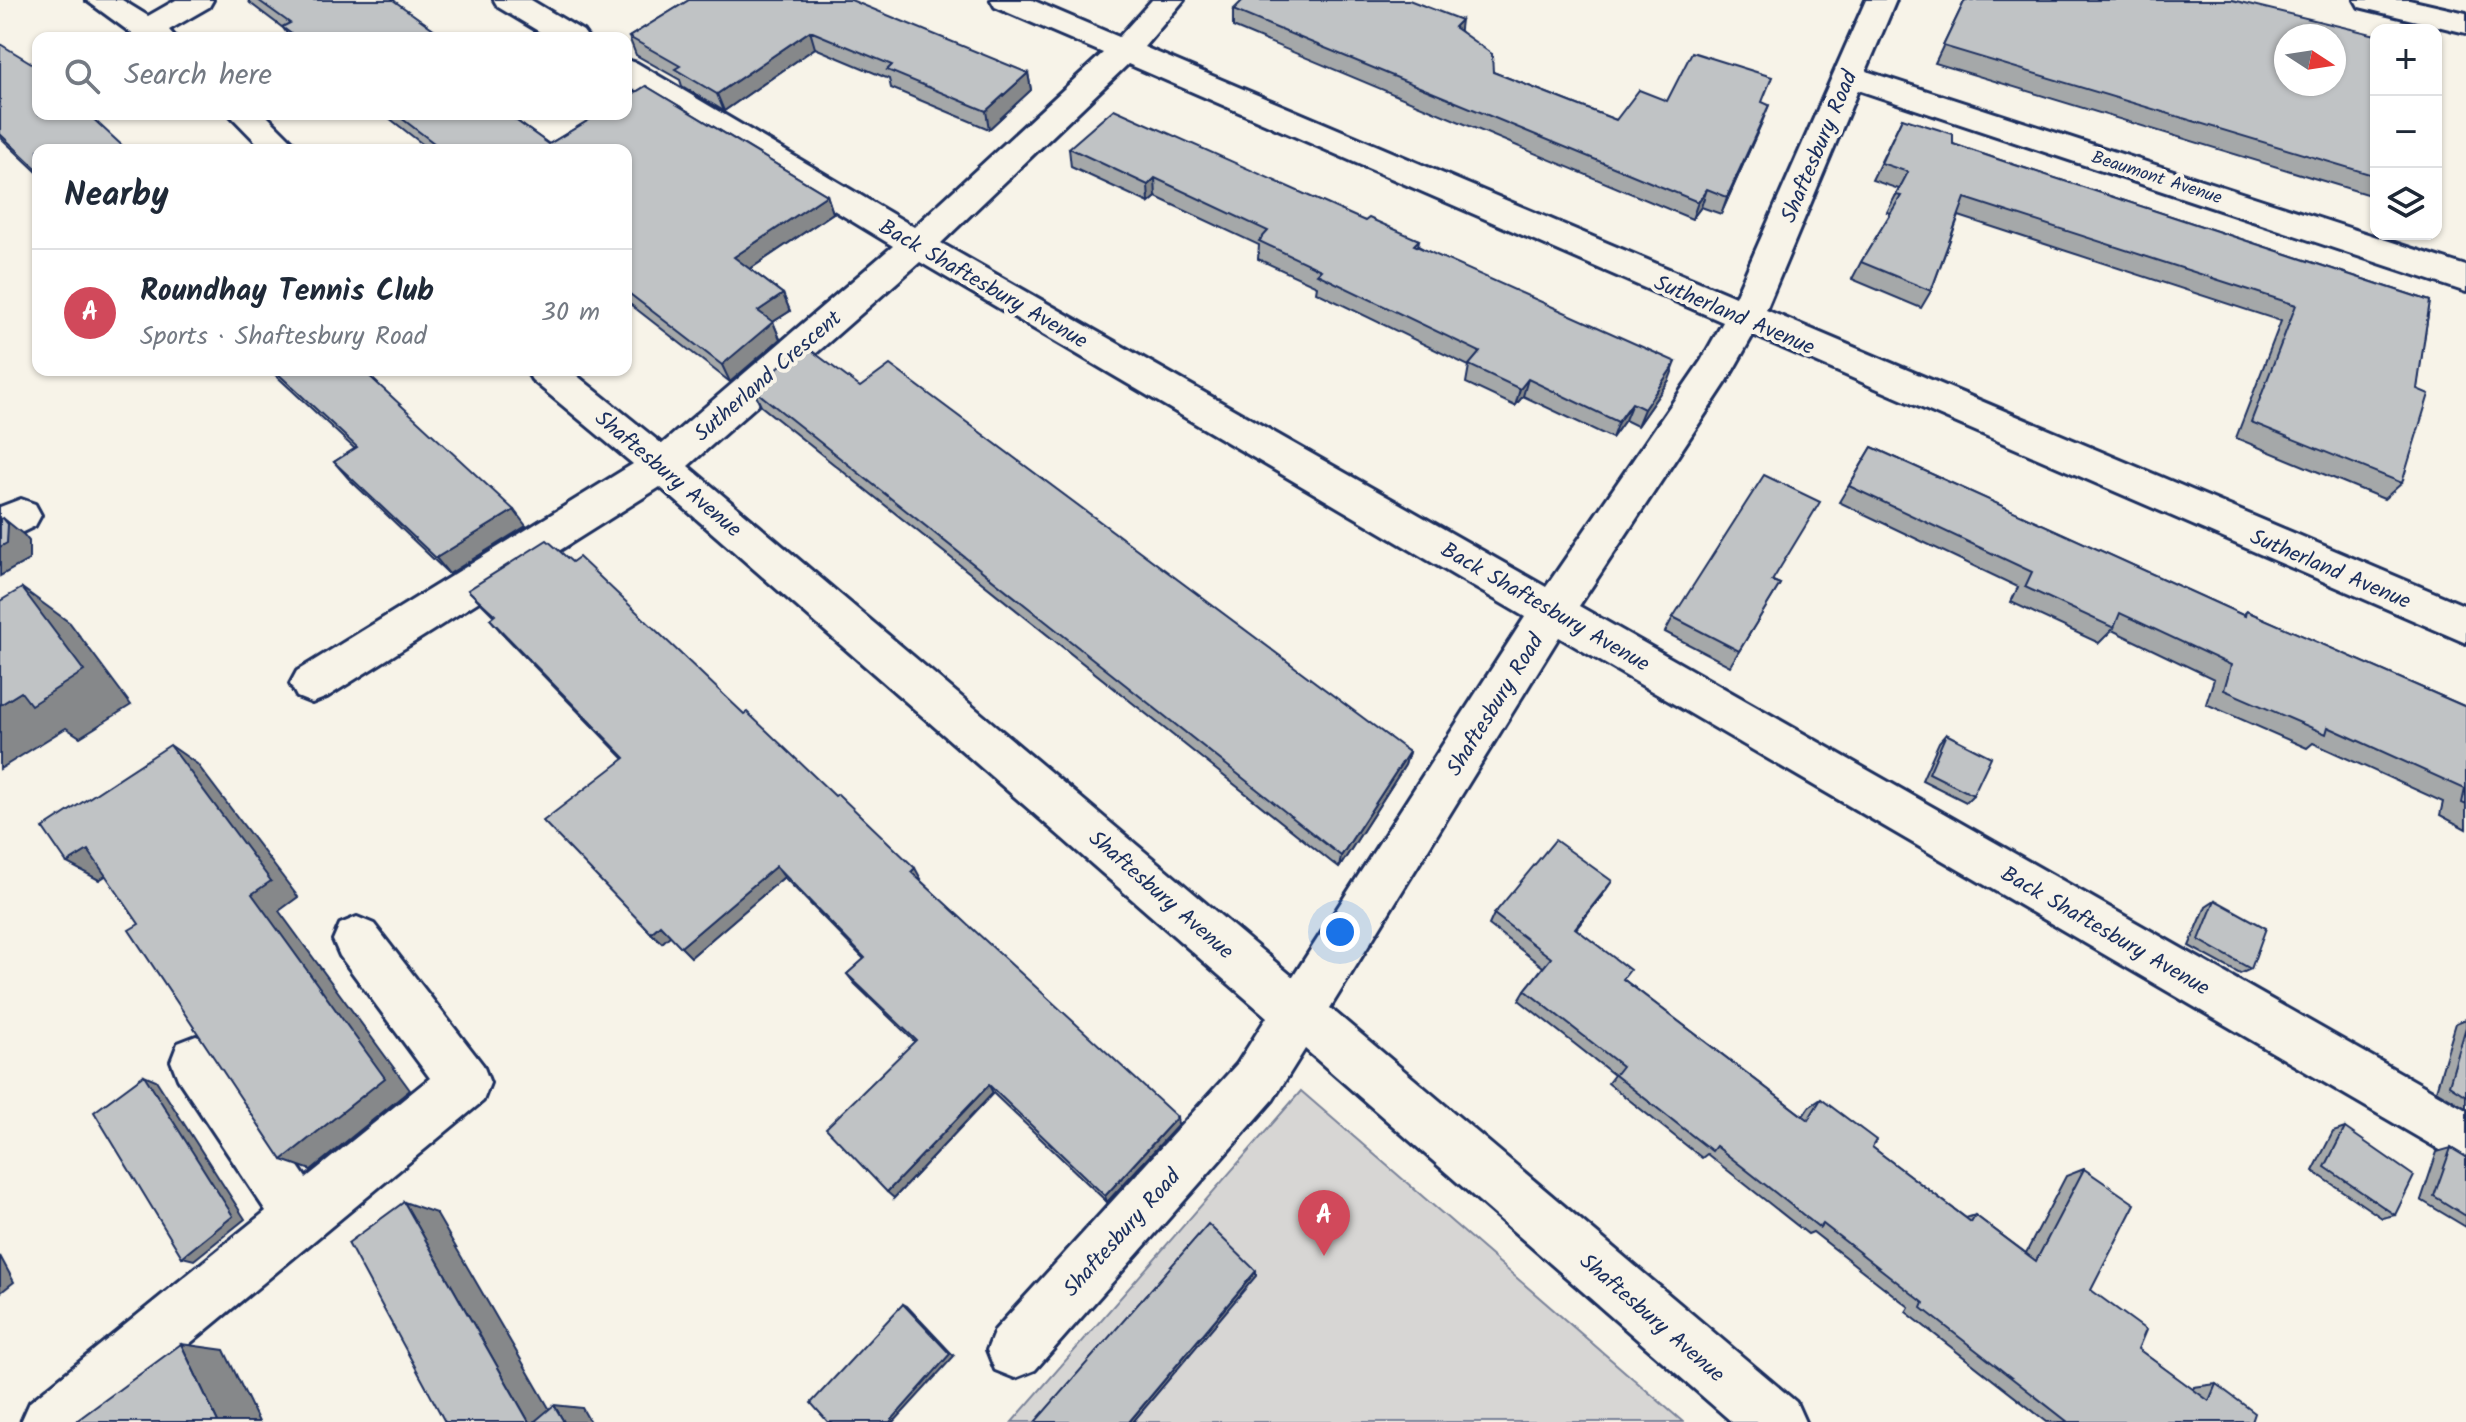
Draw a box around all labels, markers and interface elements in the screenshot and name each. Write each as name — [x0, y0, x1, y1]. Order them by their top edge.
north arrow — [2274, 24, 2346, 96]
map controls — [2370, 24, 2442, 240]
button: + — [2370, 24, 2442, 96]
search box — [32, 32, 632, 120]
text: Search here — [124, 52, 272, 100]
icon: search — [60, 54, 104, 98]
street label: Shaftesbury Road — [1772, 64, 1869, 229]
button: − — [2370, 96, 2442, 168]
street label: Beaumont Avenue — [2087, 144, 2226, 213]
button: layers — [2370, 168, 2442, 240]
text: Nearby — [64, 169, 169, 223]
street label: Back Shaftesbury Avenue — [872, 211, 1094, 359]
street label: Sutherland Avenue — [1648, 267, 1820, 366]
text: Roundhay Tennis Club — [140, 268, 434, 316]
text: A — [82, 292, 98, 334]
text: 30 m — [541, 292, 600, 334]
street label: Sutherland Crescent — [687, 302, 851, 451]
text: Sports · Shaftesbury Road — [140, 316, 427, 358]
street label: Shaftesbury Avenue — [586, 403, 749, 547]
street label: Sutherland Avenue — [2244, 521, 2416, 620]
street label: Back Shaftesbury Avenue — [1434, 534, 1656, 682]
street label: Shaftesbury Road — [1438, 626, 1555, 784]
street label: Shaftesbury Avenue — [1080, 823, 1241, 969]
street label: Back Shaftesbury Avenue — [1994, 858, 2216, 1006]
your location — [1320, 912, 1360, 952]
street label: Shaftesbury Road — [1055, 1161, 1191, 1306]
pin: A — [1298, 1190, 1350, 1256]
street label: Shaftesbury Avenue — [1571, 1246, 1732, 1392]

